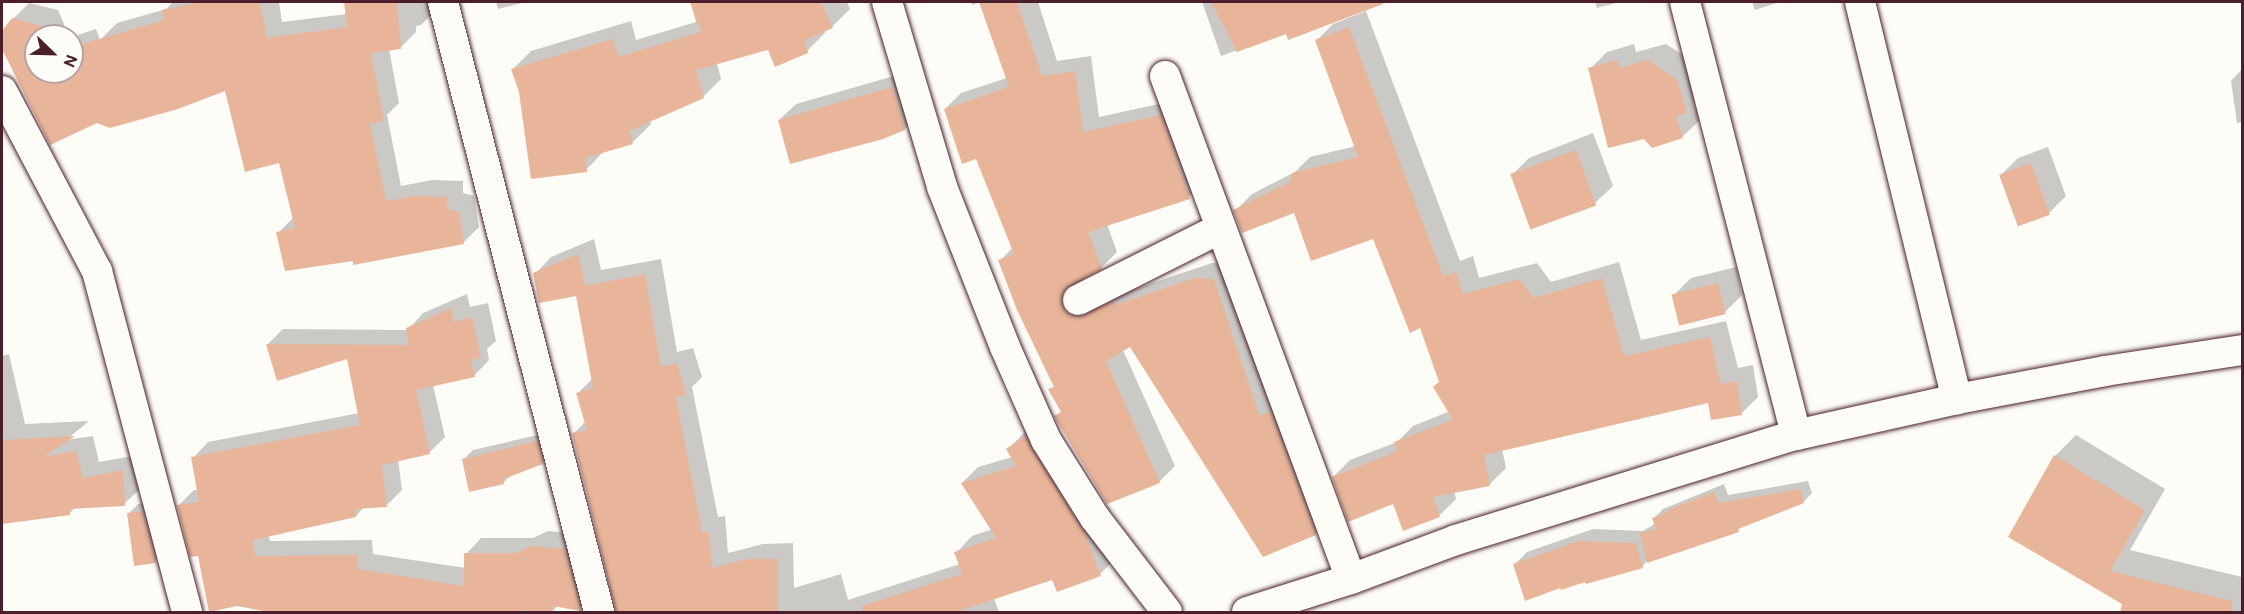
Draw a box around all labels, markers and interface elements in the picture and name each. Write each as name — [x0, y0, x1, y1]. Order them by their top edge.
north arrow — [24, 24, 84, 84]
text: N — [58, 51, 80, 70]

